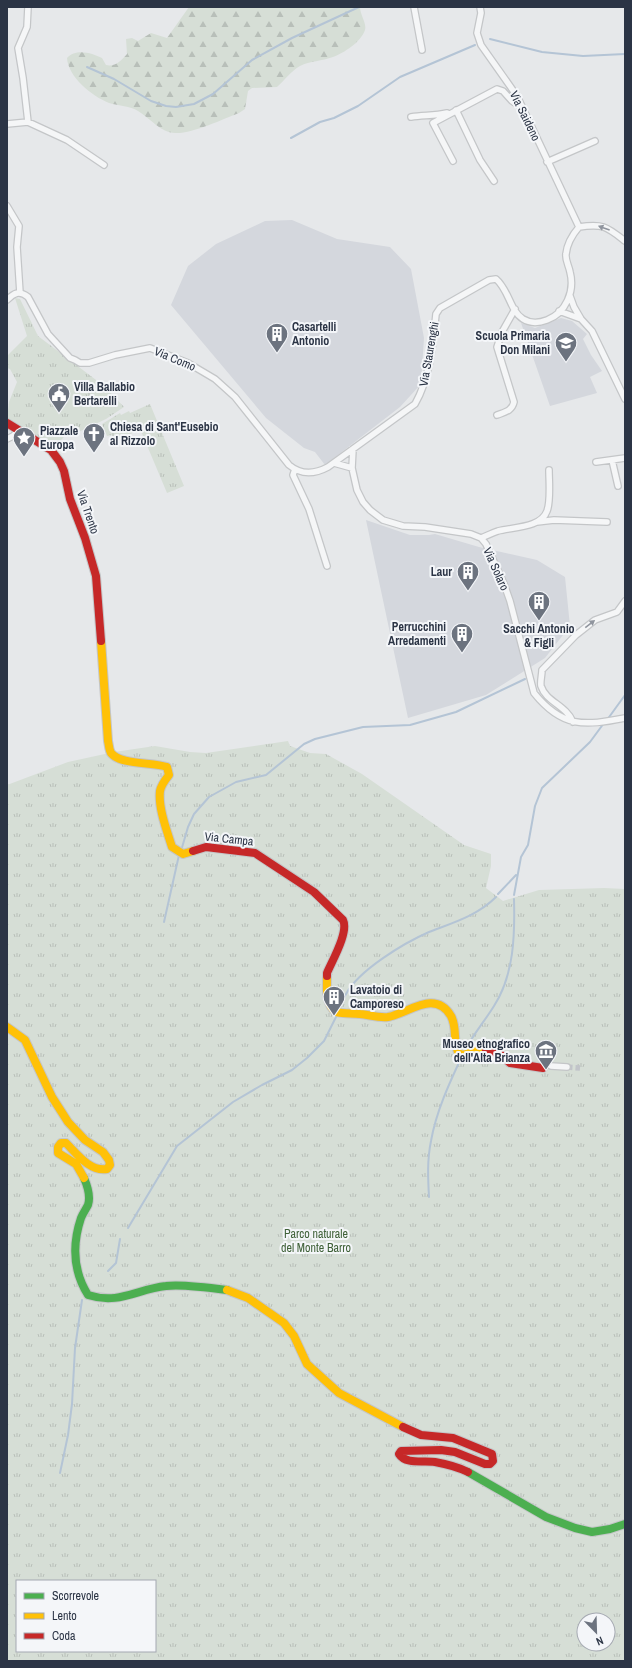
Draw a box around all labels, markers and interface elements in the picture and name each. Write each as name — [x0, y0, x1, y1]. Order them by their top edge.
street label: Via Saideno — [506, 88, 544, 144]
one-way arrow — [598, 224, 610, 230]
place label: Casartelli Antonio — [292, 319, 337, 349]
street label: Via Staurenghi — [415, 320, 443, 388]
building icon: Casartelli Antonio — [264, 321, 290, 354]
place label: Scuola Primaria Don Milani — [476, 328, 551, 358]
school or university icon: Scuola Primaria Don Milani — [553, 330, 579, 363]
street label: Via Como — [152, 343, 198, 375]
place label: Villa Ballabio Bertarelli — [74, 379, 135, 409]
public building icon: Villa Ballabio Bertarelli — [46, 381, 72, 414]
place label: Chiesa di Sant'Eusebio al Rizzolo — [110, 419, 218, 449]
church icon: Chiesa di Sant'Eusebio al Rizzolo — [81, 421, 107, 454]
place label: Piazzale Europa — [40, 423, 79, 453]
place icon: Piazzale Europa — [11, 425, 37, 458]
street label: Via Trento — [73, 488, 103, 536]
street label: Via Solaro — [479, 545, 513, 593]
building icon: Laur — [455, 559, 481, 592]
place label: Laur — [431, 564, 452, 580]
building icon: Sacchi Antonio & Figli — [526, 589, 552, 622]
place label: Perrucchini Arredamenti — [388, 619, 446, 649]
one-way arrow — [585, 620, 595, 628]
building icon: Perrucchini Arredamenti — [449, 621, 475, 654]
place label: Sacchi Antonio & Figli — [503, 621, 575, 651]
street label: Via Campa — [204, 828, 255, 850]
place label: Lavatoio di Camporeso — [350, 982, 404, 1012]
building icon: Lavatoio di Camporeso — [321, 984, 347, 1017]
place label: Museo etnografico dell'Alta Brianza — [443, 1036, 531, 1066]
museum icon: Museo etnografico dell'Alta Brianza — [533, 1038, 559, 1071]
park label: Parco naturale del Monte Barro — [281, 1226, 351, 1256]
legend — [16, 1580, 156, 1652]
text: Scorrevole — [52, 1588, 99, 1604]
text: Lento — [52, 1608, 77, 1624]
north arrow — [576, 1612, 616, 1652]
text: Coda — [52, 1628, 76, 1644]
text: N — [594, 1633, 606, 1649]

